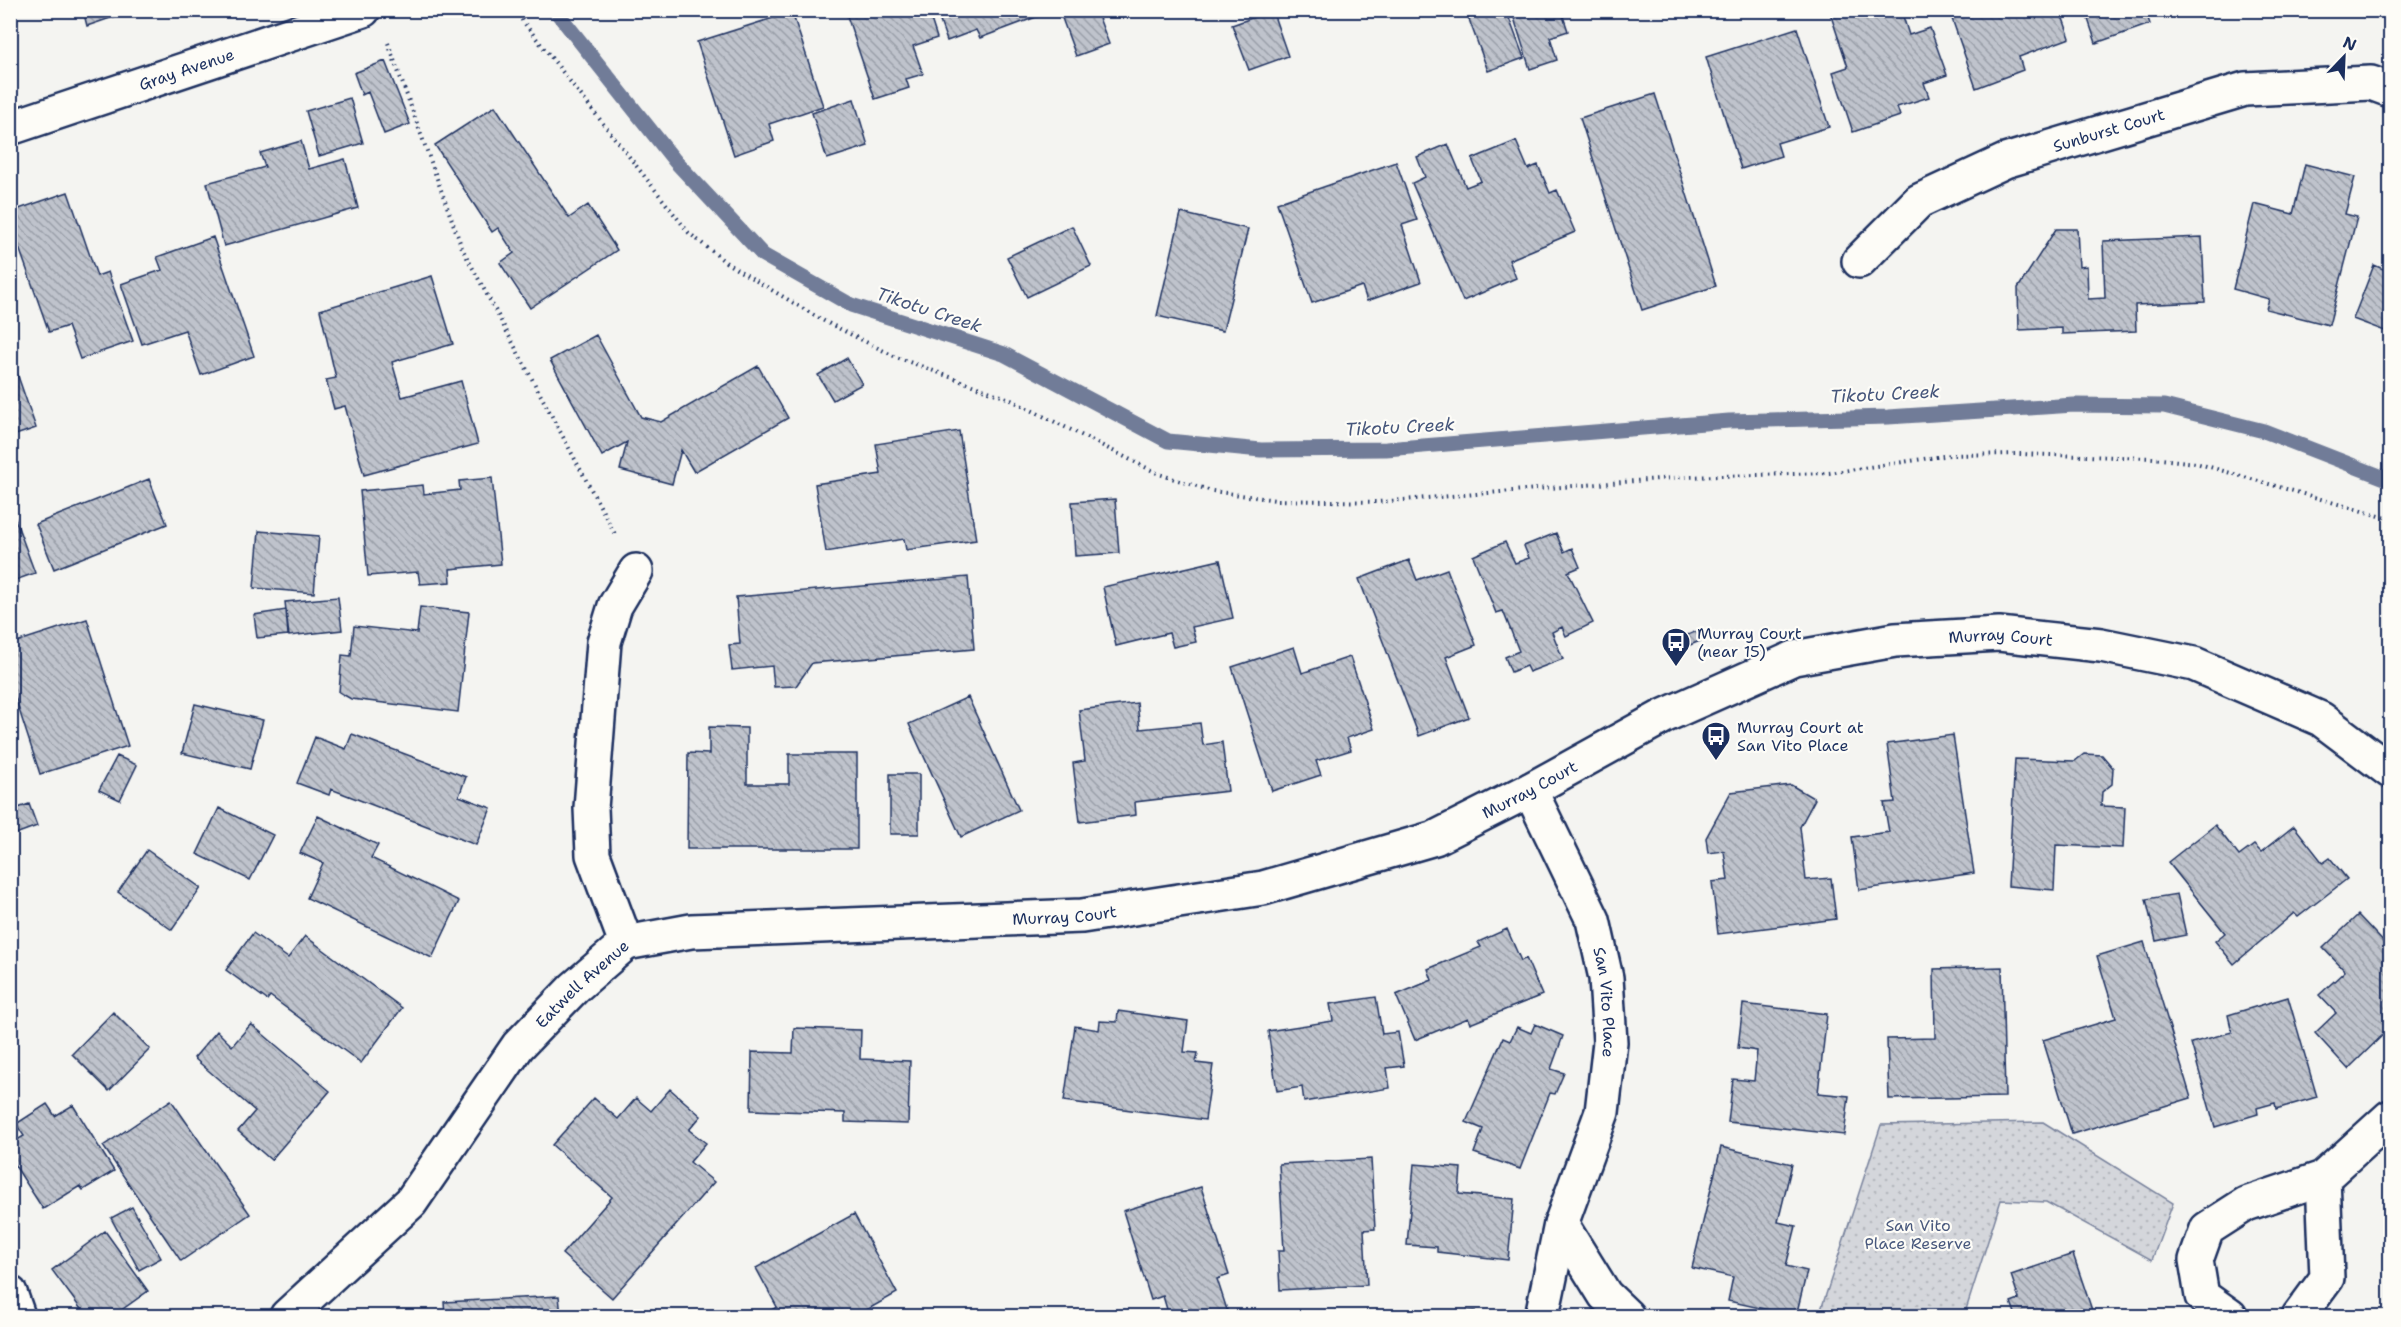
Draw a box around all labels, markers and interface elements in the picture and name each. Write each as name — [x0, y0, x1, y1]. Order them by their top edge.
north arrow — [2314, 27, 2374, 87]
text: N — [2340, 32, 2360, 56]
street label: Gray Avenue — [136, 44, 237, 95]
street label: Sunburst Court — [2051, 104, 2167, 157]
water label: Tikotu Creek — [873, 282, 986, 339]
water label: Tikotu Creek — [1830, 379, 1941, 409]
water label: Tikotu Creek — [1345, 412, 1456, 442]
place label: Murray Court (near 15) — [1697, 623, 1802, 662]
street label: Murray Court — [1948, 624, 2054, 651]
bus stop icon: Murray Court (near 15) — [1660, 626, 1692, 668]
place label: Murray Court at San Vito Place — [1737, 717, 1864, 756]
bus stop icon: Murray Court at San Vito Place — [1700, 720, 1732, 762]
street label: Murray Court — [1479, 756, 1581, 823]
street label: Murray Court — [1012, 901, 1118, 930]
street label: Eatwell Avenue — [531, 935, 633, 1033]
street label: San Vito Place — [1588, 945, 1620, 1059]
park label: San Vito Place Reserve — [1864, 1215, 1972, 1254]

